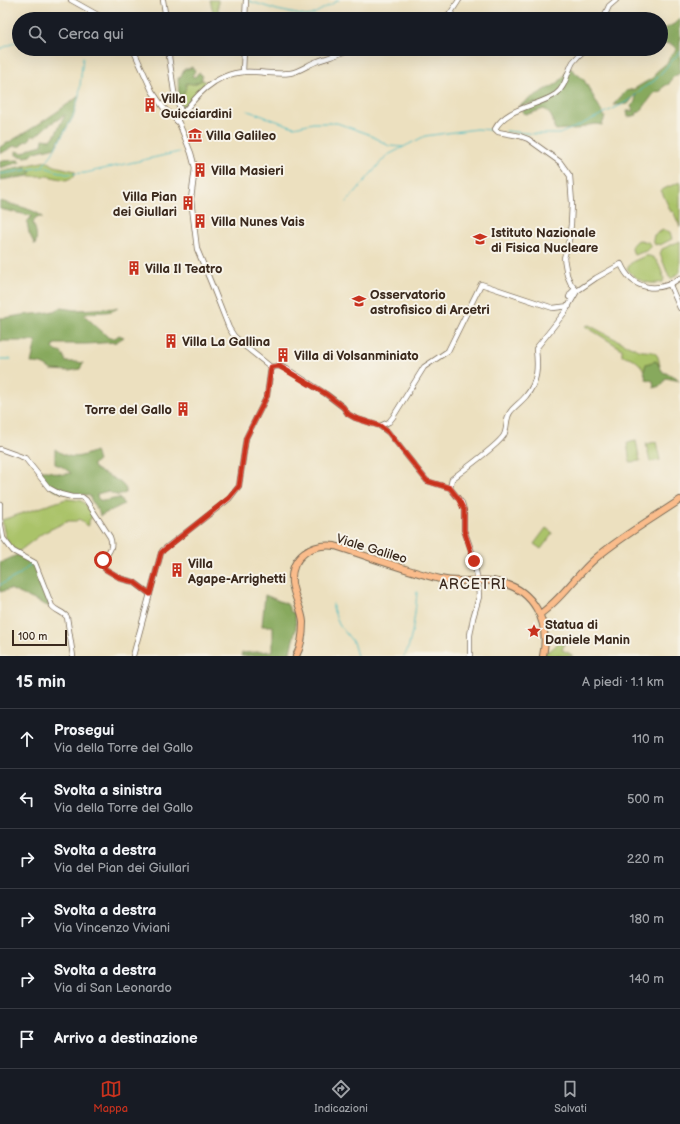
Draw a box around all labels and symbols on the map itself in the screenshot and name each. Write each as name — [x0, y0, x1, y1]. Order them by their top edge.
place label: Villa Guicciardini — [161, 91, 232, 122]
building icon: Villa Guicciardini — [142, 97, 158, 113]
museum icon: Villa Galileo — [187, 127, 203, 143]
place label: Villa Galileo — [206, 128, 276, 144]
building icon: Villa Masieri — [192, 162, 208, 178]
place label: Villa Masieri — [211, 163, 284, 179]
place label: Villa Pian dei Giullari — [113, 189, 177, 220]
building icon: Villa Pian dei Giullari — [180, 195, 196, 211]
building icon: Villa Nunes Vais — [192, 213, 208, 229]
place label: Villa Nunes Vais — [211, 214, 305, 230]
place label: Istituto Nazionale di Fisica Nucleare — [491, 225, 599, 256]
school or university icon: Istituto Nazionale di Fisica Nucleare — [472, 231, 488, 247]
building icon: Villa Il Teatro — [126, 260, 142, 276]
place label: Villa Il Teatro — [145, 261, 222, 277]
place label: Osservatorio astrofisico di Arcetri — [370, 287, 490, 318]
school or university icon: Osservatorio astrofisico di Arcetri — [351, 293, 367, 309]
building icon: Villa La Gallina — [163, 333, 179, 349]
place label: Villa La Gallina — [182, 334, 270, 350]
building icon: Villa di Volsanminiato — [275, 347, 291, 363]
place label: Villa di Volsanminiato — [294, 348, 419, 364]
building icon: Torre del Gallo — [175, 401, 191, 417]
place label: Torre del Gallo — [85, 402, 172, 418]
street label: Viale Galileo — [334, 531, 409, 567]
route start — [94, 551, 112, 569]
route end — [465, 552, 483, 570]
place label: Villa Agape-Arrighetti — [187, 556, 286, 587]
building icon: Villa Agape-Arrighetti — [169, 562, 185, 578]
district label: ARCETRI — [439, 576, 507, 593]
place label: Statua di Daniele Manin — [545, 617, 630, 648]
place icon: Statua di Daniele Manin — [526, 623, 542, 639]
scale bar — [12, 628, 67, 647]

